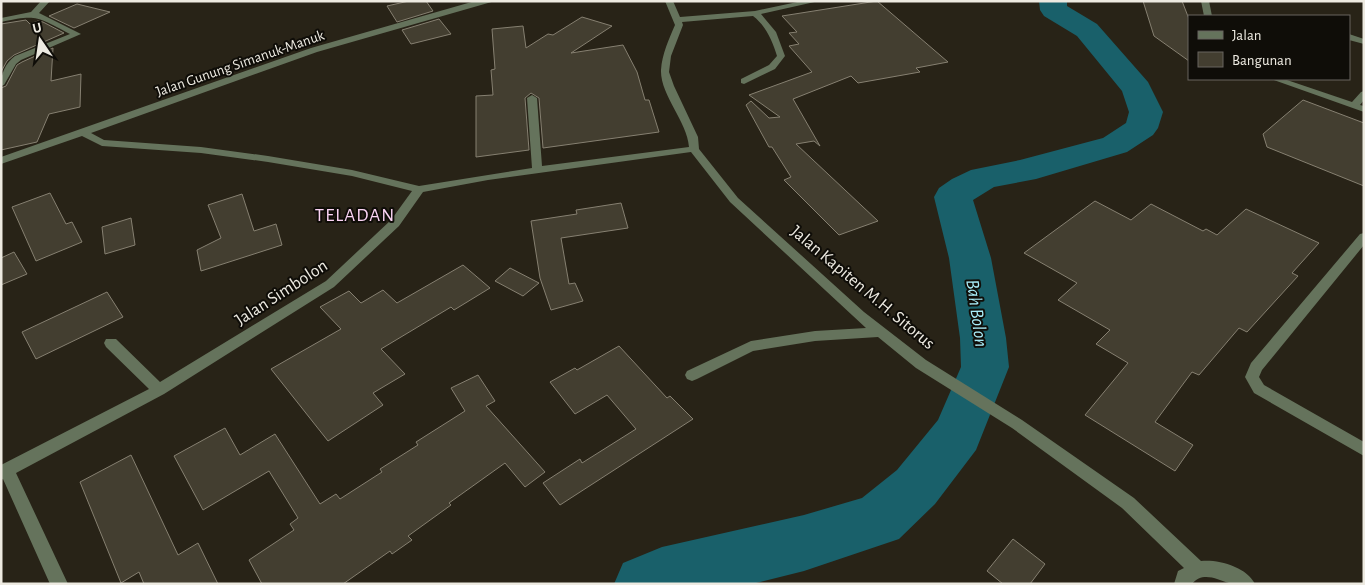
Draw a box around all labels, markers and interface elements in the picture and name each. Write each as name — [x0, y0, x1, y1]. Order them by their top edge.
north arrow — [15, 15, 65, 65]
legend — [1188, 15, 1350, 80]
text: U — [31, 20, 43, 36]
street label: Jalan Gunung Simanuk-Manuk — [154, 28, 326, 99]
text: Jalan — [1232, 28, 1262, 43]
text: Bangunan — [1232, 53, 1292, 68]
district label: TELADAN — [315, 206, 395, 225]
street label: Jalan Kapiten M.H. Sitorus — [787, 222, 938, 353]
street label: Jalan Simbolon — [232, 256, 331, 329]
water label: Bah Bolon — [962, 278, 991, 348]

